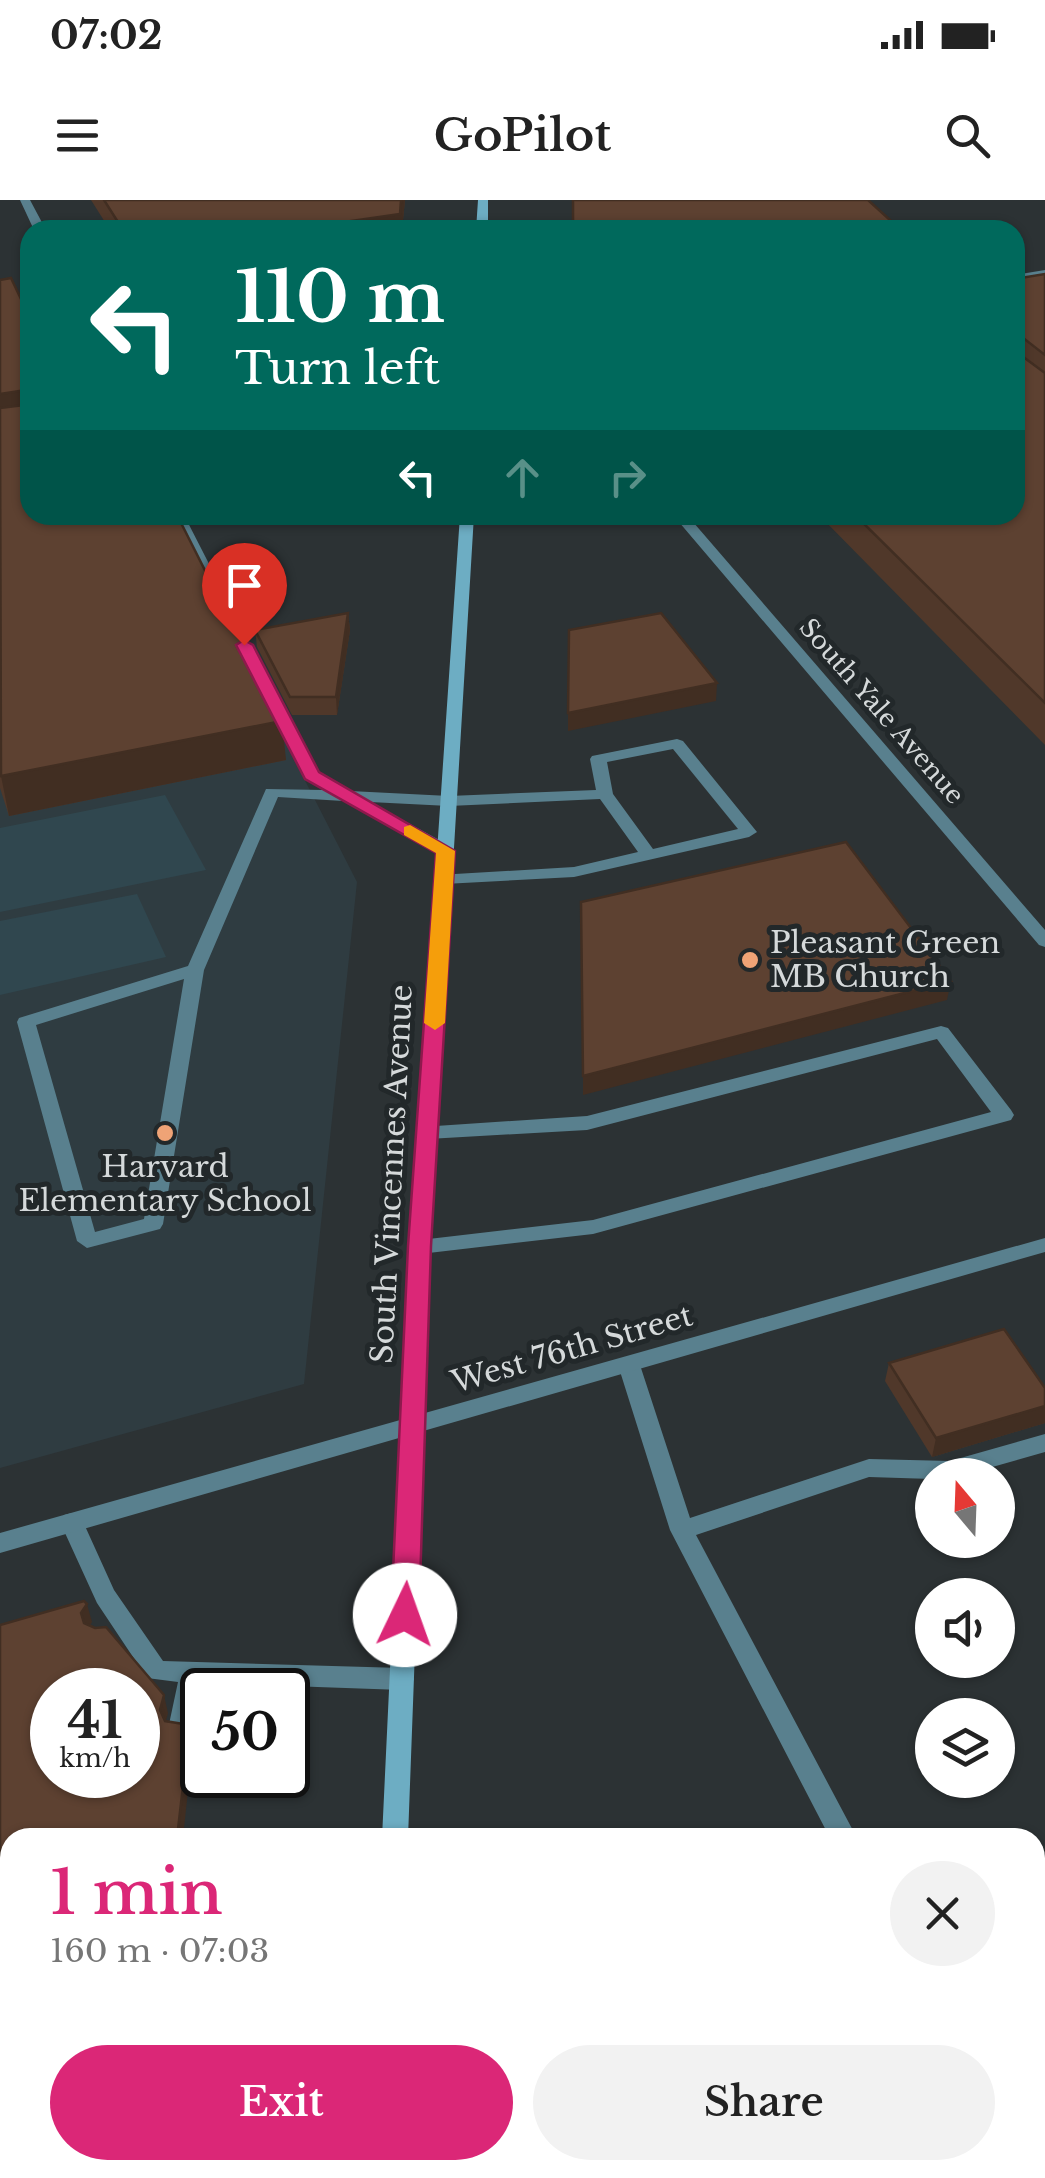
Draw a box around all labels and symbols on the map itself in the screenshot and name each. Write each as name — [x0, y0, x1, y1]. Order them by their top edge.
pin — [202, 543, 287, 646]
street label: South Yale Avenue — [793, 612, 971, 810]
place label: Pleasant Green MB Church — [770, 924, 1000, 995]
marker: Pleasant Green MB Church — [739, 949, 761, 971]
street label: South Vincennes Avenue — [363, 983, 420, 1365]
marker: Harvard Elementary School — [154, 1122, 176, 1144]
place label: Harvard Elementary School — [19, 1148, 311, 1219]
street label: West 76th Street — [446, 1296, 697, 1401]
north arrow — [915, 1458, 1015, 1558]
position arrow — [353, 1563, 457, 1667]
speed limit sign: 50 — [180, 1668, 310, 1798]

